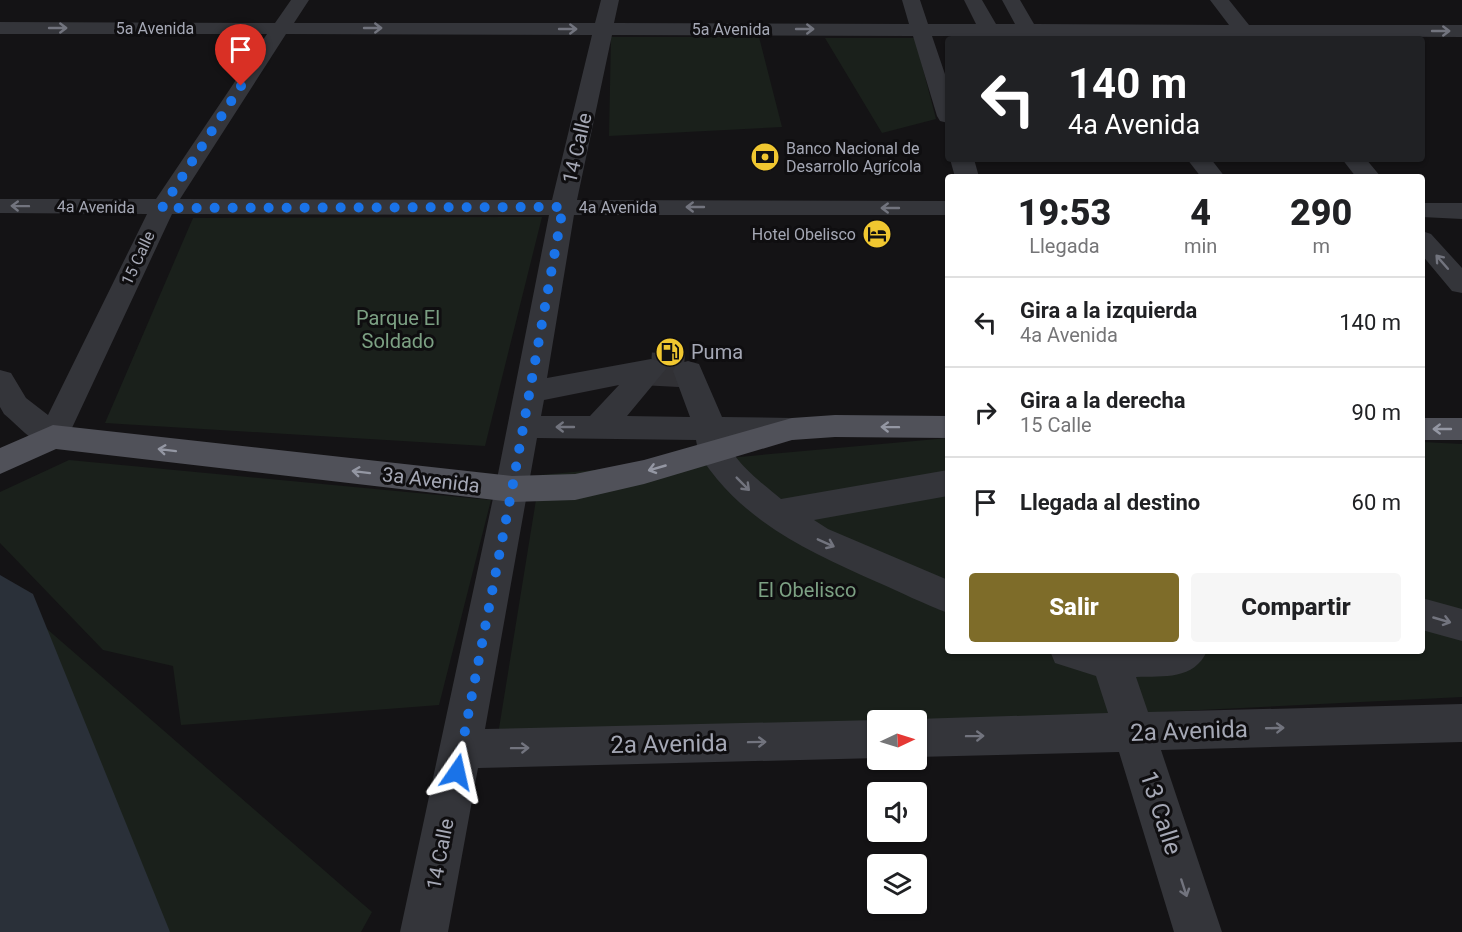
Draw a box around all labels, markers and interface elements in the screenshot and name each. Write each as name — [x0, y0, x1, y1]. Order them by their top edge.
street label: 5a Avenida — [116, 19, 194, 38]
street label: 5a Avenida — [692, 20, 770, 39]
one-way arrow — [48, 22, 68, 34]
one-way arrow — [362, 22, 382, 34]
one-way arrow — [557, 23, 577, 35]
one-way arrow — [794, 23, 814, 35]
pin — [215, 24, 266, 86]
one-way arrow — [1430, 25, 1450, 37]
icon: arrive — [224, 33, 257, 66]
text: 140 m — [1068, 59, 1187, 108]
icon: left — [969, 60, 1047, 138]
text: 4a Avenida — [1068, 109, 1200, 141]
street label: 14 Calle — [557, 110, 597, 186]
place label: Banco Nacional de Desarrollo Agrícola — [786, 139, 922, 176]
bank icon: Banco Nacional de Desarrollo Agrícola — [749, 141, 781, 173]
text: 19:53 — [1018, 192, 1111, 234]
text: 4 — [1190, 192, 1211, 234]
text: 290 — [1290, 192, 1352, 234]
street label: 4a Avenida — [57, 197, 135, 217]
street label: 4a Avenida — [579, 198, 657, 217]
one-way arrow — [10, 200, 30, 212]
one-way arrow — [685, 201, 705, 213]
one-way arrow — [880, 202, 900, 214]
hotel icon: Hotel Obelisco — [861, 218, 893, 250]
place label: Hotel Obelisco — [752, 225, 856, 244]
street label: 15 Calle — [117, 228, 159, 288]
text: Llegada — [1029, 234, 1100, 258]
text: min — [1184, 234, 1217, 258]
text: m — [1312, 234, 1330, 258]
one-way arrow — [1435, 255, 1449, 270]
text: Gira a la izquierda — [1020, 298, 1197, 323]
park label: Parque El Soldado — [356, 306, 440, 353]
icon: left — [969, 306, 1002, 339]
text: 140 m — [1339, 310, 1401, 335]
text: 4a Avenida — [1020, 323, 1118, 347]
fuel station icon: Puma — [654, 336, 686, 368]
place label: Puma — [691, 340, 743, 364]
text: Gira a la derecha — [1020, 388, 1186, 413]
icon: right — [969, 396, 1002, 429]
text: 90 m — [1352, 400, 1401, 425]
text: 15 Calle — [1020, 413, 1092, 437]
one-way arrow — [556, 421, 576, 433]
one-way arrow — [880, 421, 900, 433]
one-way arrow — [1433, 423, 1452, 435]
one-way arrow — [157, 444, 177, 455]
street label: 3a Avenida — [381, 462, 481, 498]
one-way arrow — [648, 463, 667, 474]
one-way arrow — [351, 466, 371, 477]
one-way arrow — [735, 477, 750, 492]
icon: arrive — [969, 486, 1002, 519]
text: Llegada al destino — [1020, 490, 1200, 515]
text: 60 m — [1352, 490, 1401, 515]
one-way arrow — [816, 538, 834, 549]
button: Salir — [969, 573, 1179, 642]
button: Compartir — [1191, 573, 1401, 642]
park label: El Obelisco — [758, 578, 856, 602]
one-way arrow — [1432, 614, 1451, 626]
north arrow — [867, 710, 927, 770]
map controls — [867, 710, 927, 914]
street label: 2a Avenida — [1130, 715, 1248, 747]
one-way arrow — [1264, 723, 1284, 734]
street label: 2a Avenida — [610, 729, 728, 759]
one-way arrow — [964, 731, 984, 742]
one-way arrow — [746, 736, 766, 748]
position arrow — [425, 740, 489, 804]
one-way arrow — [509, 742, 529, 753]
street label: 13 Calle — [1134, 768, 1188, 858]
button: sound — [867, 782, 927, 842]
street label: 14 Calle — [421, 817, 459, 891]
button: layers — [867, 854, 927, 914]
one-way arrow — [1180, 878, 1191, 897]

